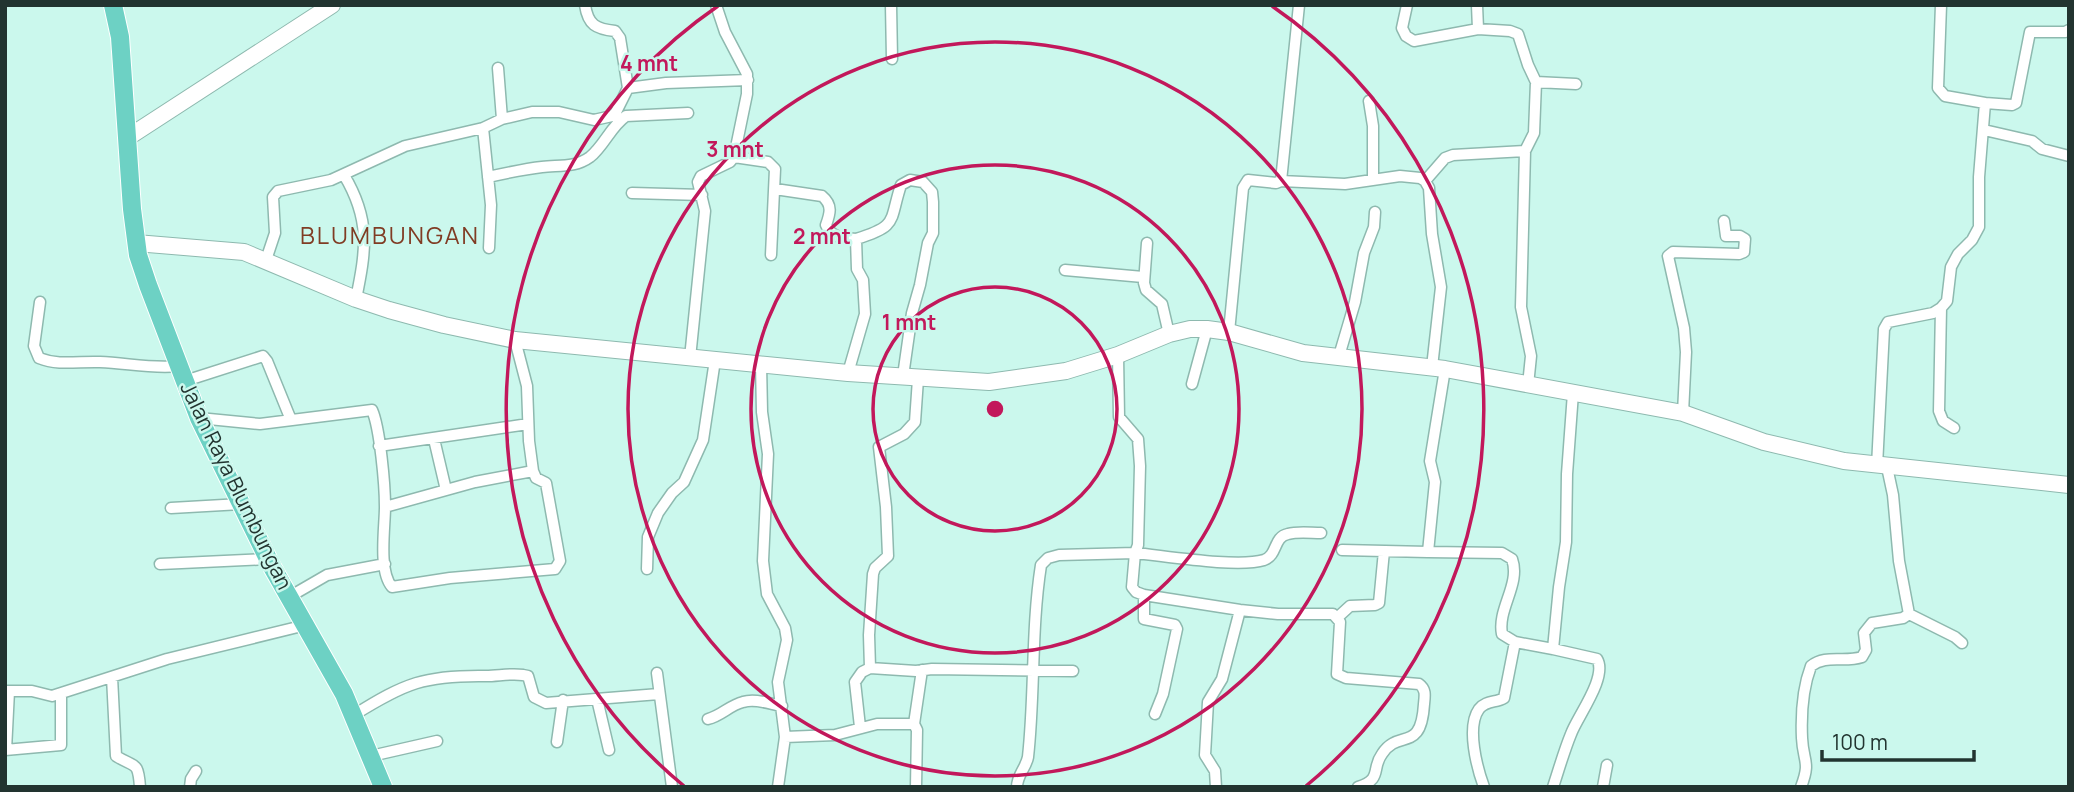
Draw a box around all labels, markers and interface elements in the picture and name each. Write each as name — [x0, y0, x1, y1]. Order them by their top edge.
text: 4 mnt — [620, 49, 678, 77]
text: 3 mnt — [706, 135, 764, 163]
district label: BLUMBUNGAN — [300, 218, 480, 251]
text: 2 mnt — [793, 222, 851, 250]
text: 1 mnt — [882, 308, 936, 336]
street label: Jalan Raya Blumbungan — [174, 377, 299, 594]
centre of rings — [983, 397, 1007, 421]
scale bar — [1822, 718, 1974, 762]
text: 100 m — [1832, 728, 1888, 756]

